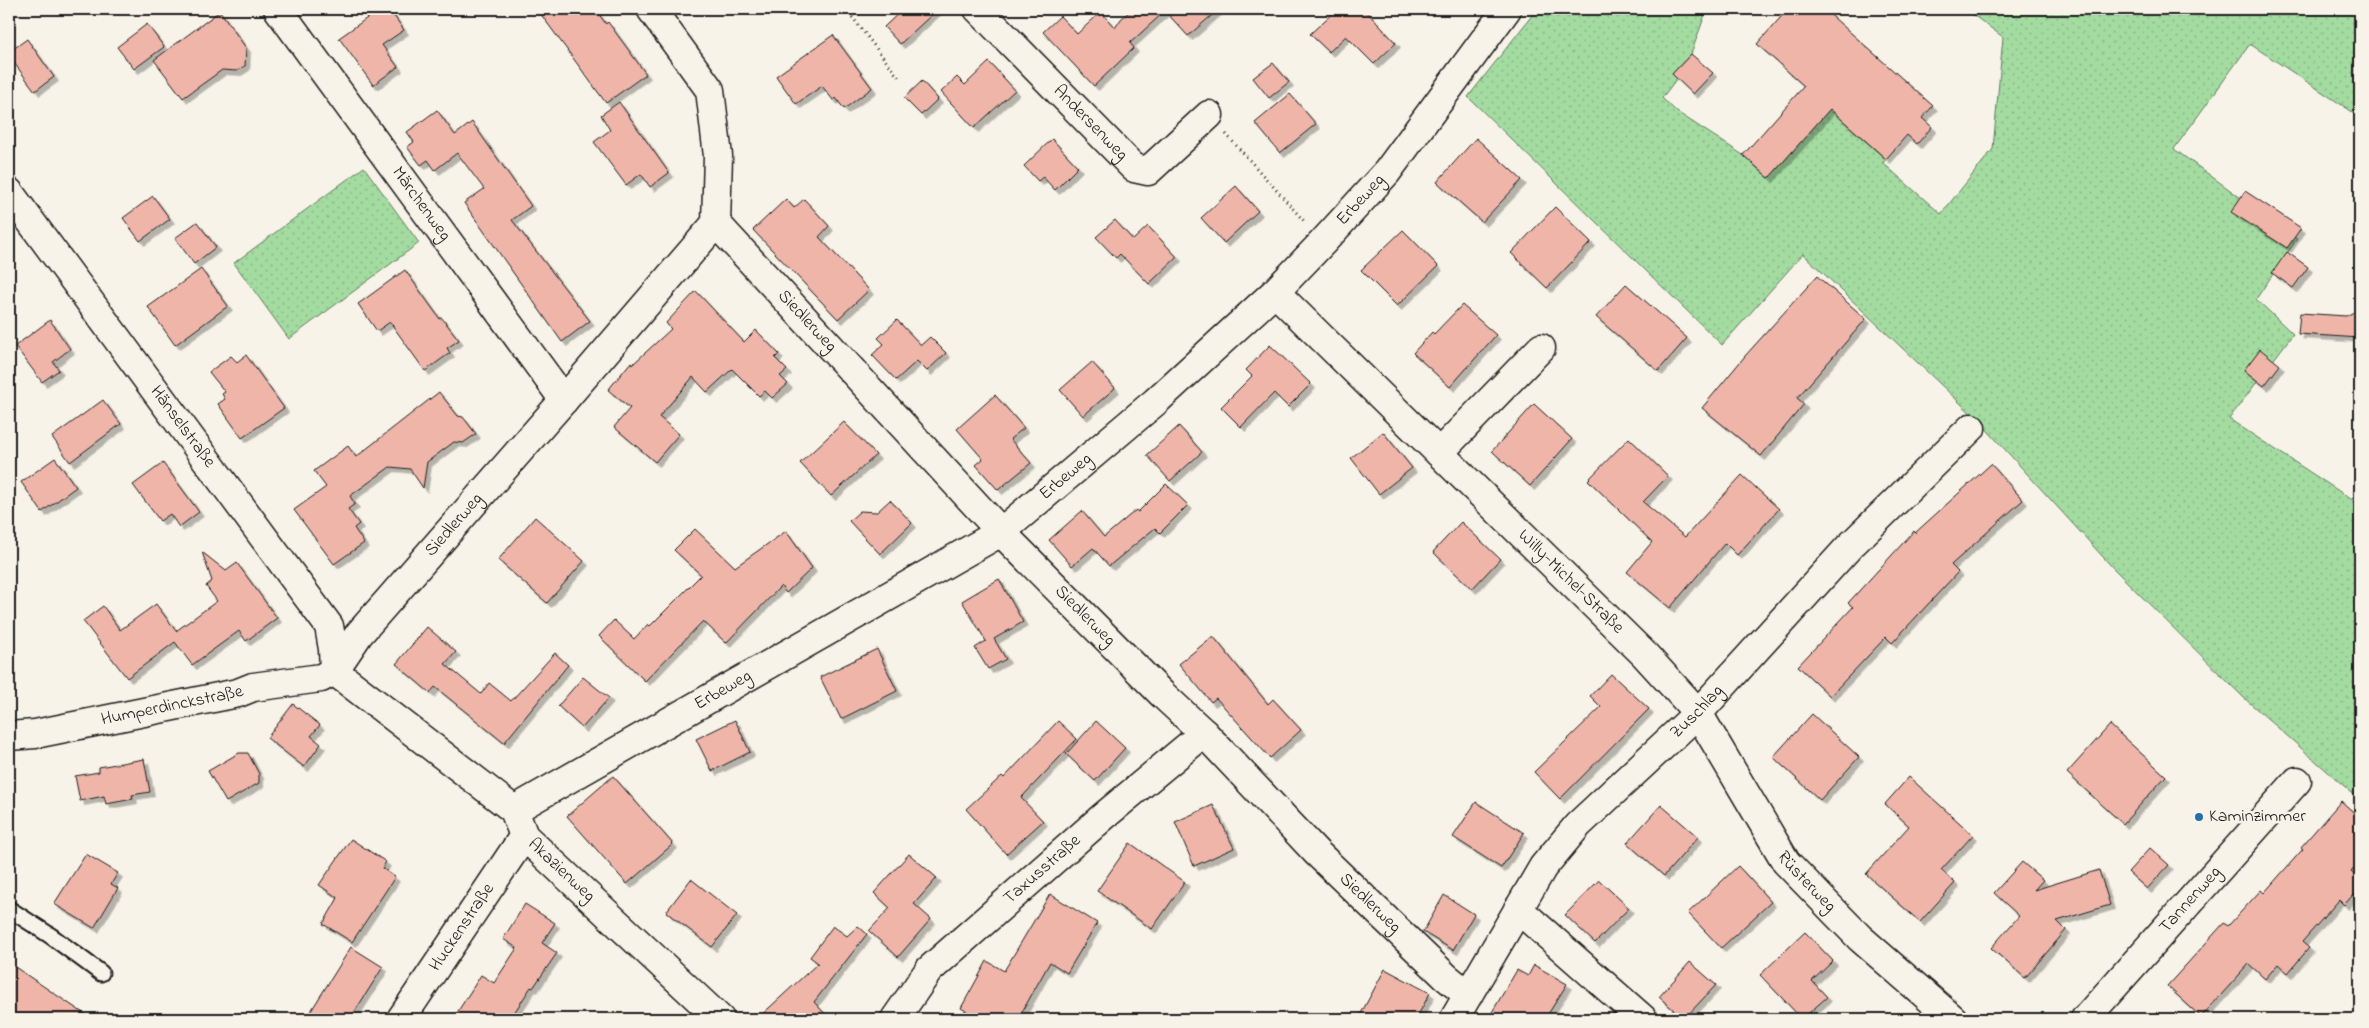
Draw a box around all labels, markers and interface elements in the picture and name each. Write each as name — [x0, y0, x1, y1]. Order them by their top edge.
street label: Andersenweg — [1046, 79, 1134, 168]
street label: Märchenweg — [385, 161, 457, 248]
street label: Erbeweg — [1331, 169, 1392, 232]
street label: Siedlerweg — [771, 284, 843, 360]
street label: Hänselstraße — [143, 380, 222, 474]
street label: Erbeweg — [1034, 447, 1099, 507]
street label: Siedlerweg — [419, 487, 490, 563]
street label: Willy-Michel-Straße — [1511, 524, 1630, 641]
street label: Siedlerweg — [1048, 579, 1121, 654]
street label: Erbeweg — [690, 664, 757, 717]
street label: Humperdinckstraße — [99, 679, 248, 733]
street label: Zuschlag — [1665, 679, 1731, 745]
place label: Kaminzimmer — [2209, 804, 2306, 830]
marker: Kaminzimmer — [2193, 811, 2205, 823]
street label: Taxusstraße — [998, 828, 1088, 911]
street label: Akazienweg — [521, 832, 601, 910]
street label: Rüsterweg — [1769, 846, 1842, 919]
street label: Tannenweg — [2154, 861, 2229, 940]
street label: Siedlerweg — [1333, 867, 1407, 941]
street label: Huckenstraße — [423, 878, 502, 977]

